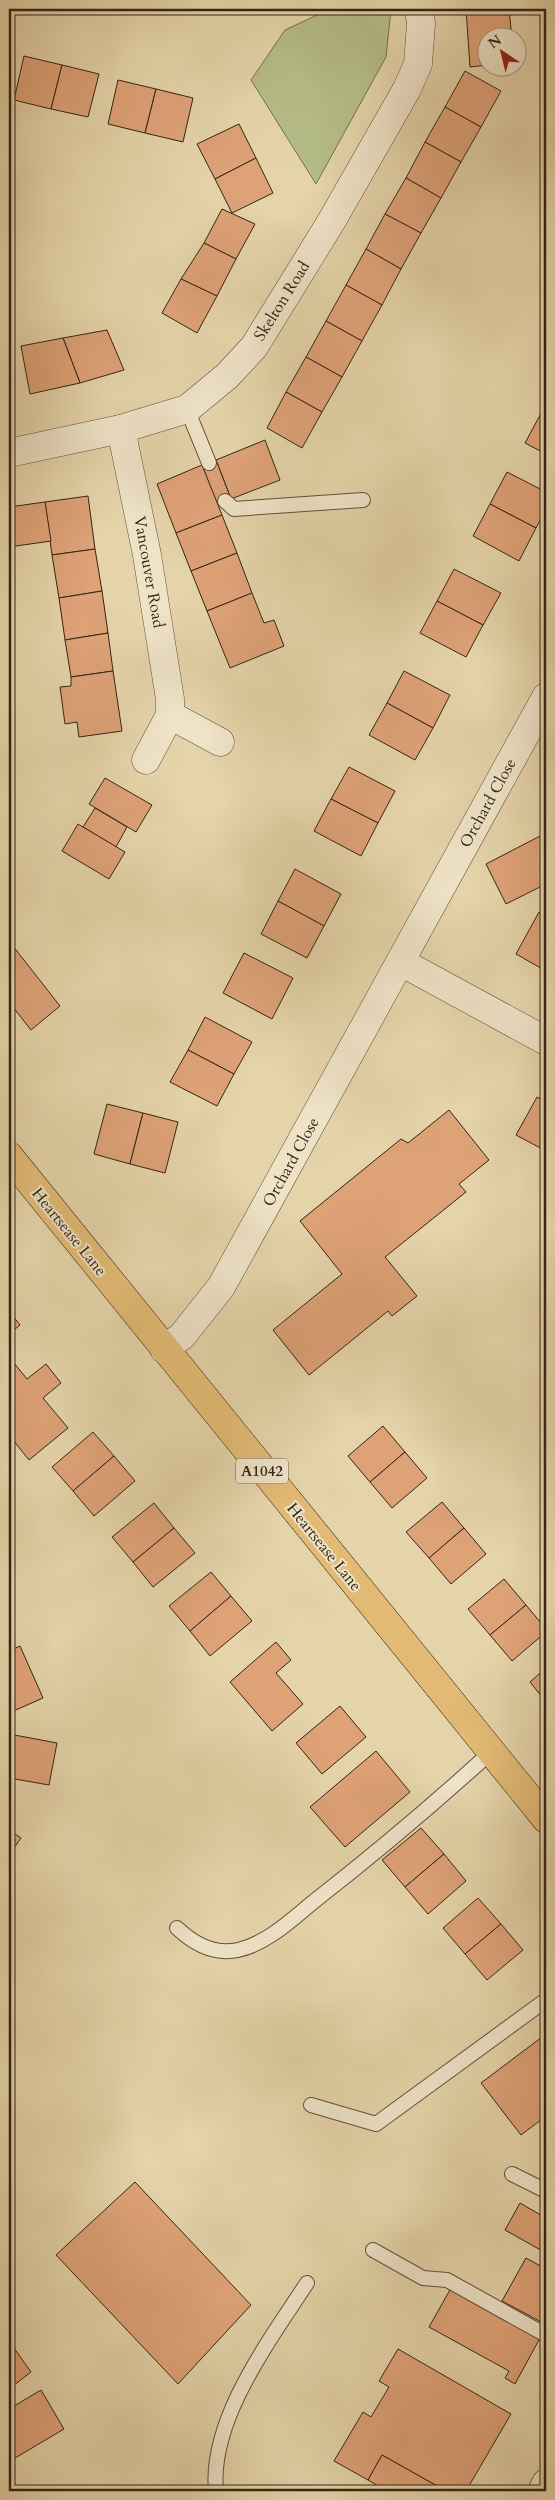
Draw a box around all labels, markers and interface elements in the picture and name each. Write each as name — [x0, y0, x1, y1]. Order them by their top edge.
north arrow — [478, 28, 528, 78]
text: N — [484, 30, 505, 53]
street label: Skelton Road — [249, 257, 315, 345]
street label: Vancouver Road — [128, 514, 170, 630]
street label: Orchard Close — [454, 754, 522, 852]
street label: Orchard Close — [257, 1113, 325, 1211]
street label: Heartsease Lane — [27, 1183, 111, 1281]
road number: A1042 — [236, 1458, 288, 1484]
street label: Heartsease Lane — [282, 1498, 366, 1596]

